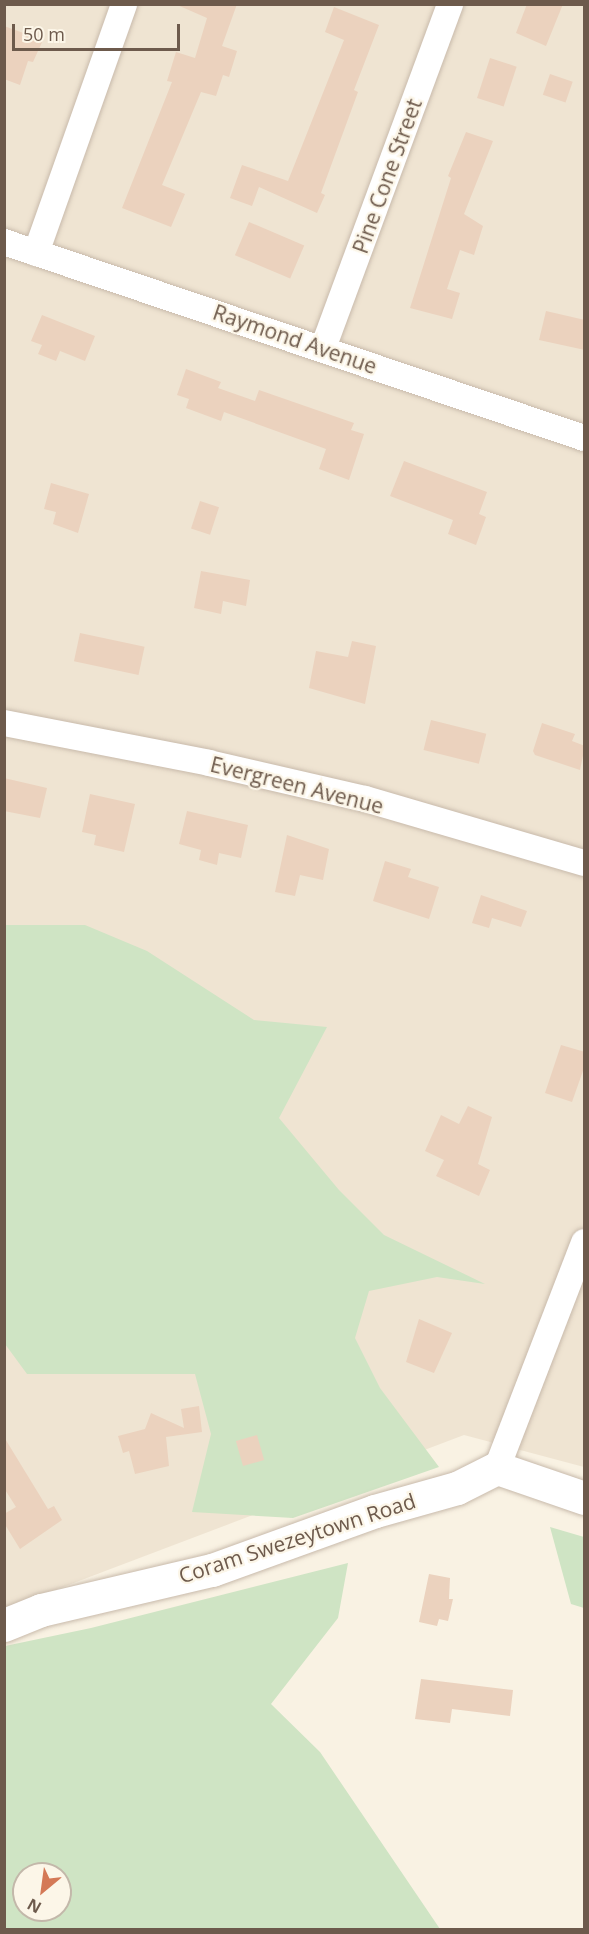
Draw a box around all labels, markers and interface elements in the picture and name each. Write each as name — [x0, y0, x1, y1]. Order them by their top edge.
scale bar — [15, 12, 183, 50]
text: 50 m — [23, 22, 65, 46]
street label: Pine Cone Street — [347, 95, 427, 257]
street label: Raymond Avenue — [210, 299, 380, 379]
street label: Evergreen Avenue — [208, 751, 386, 819]
street label: Coram Swezeytown Road — [175, 1488, 419, 1588]
north arrow — [12, 1862, 72, 1922]
text: N — [23, 1893, 45, 1919]

